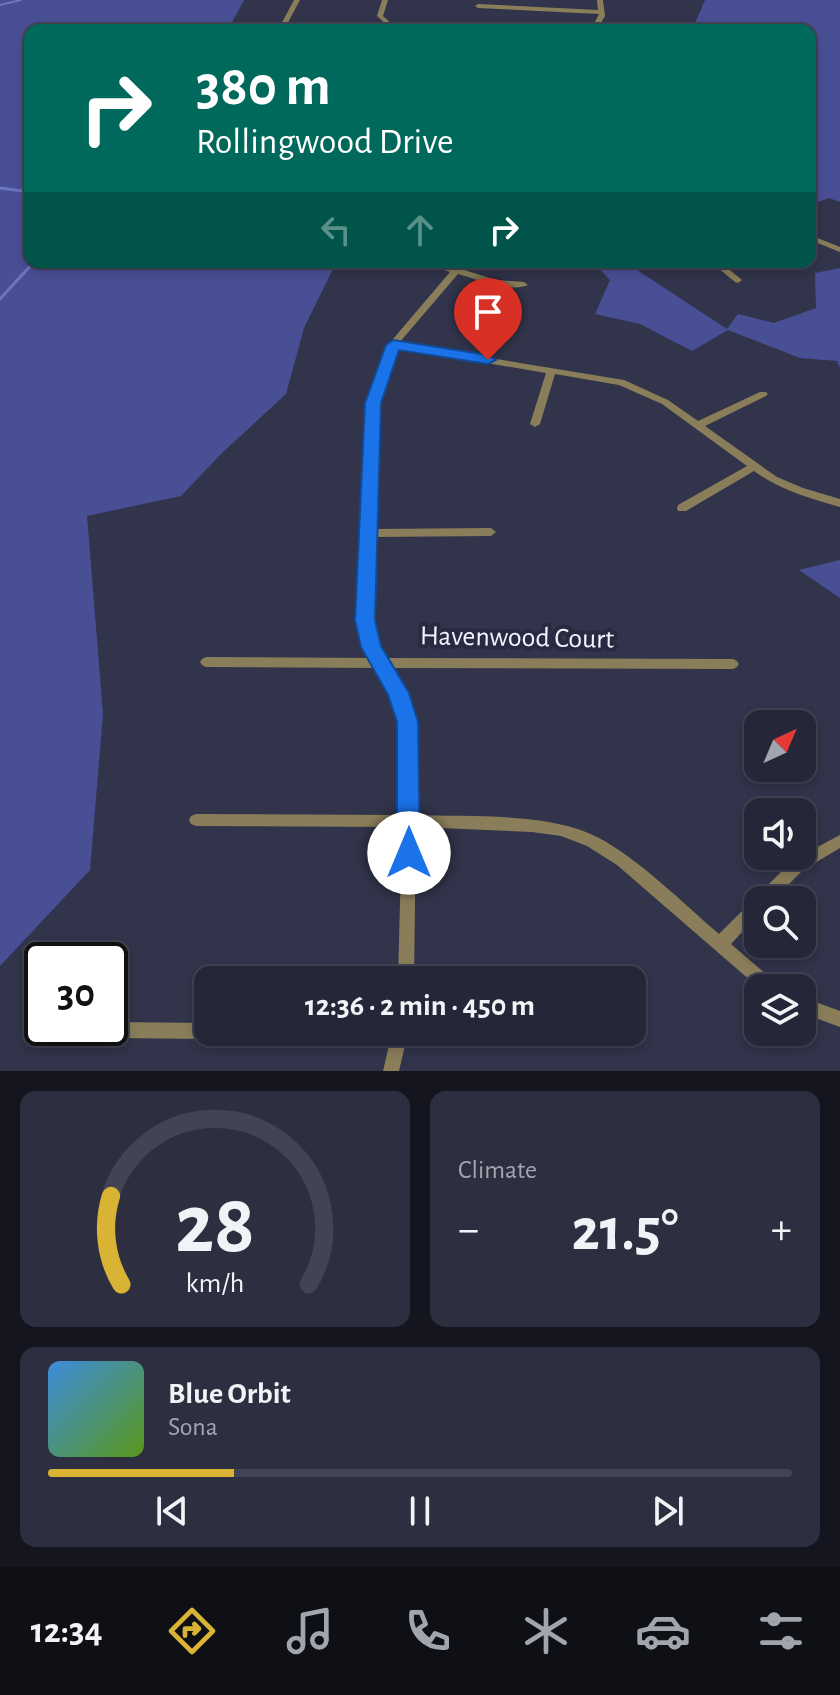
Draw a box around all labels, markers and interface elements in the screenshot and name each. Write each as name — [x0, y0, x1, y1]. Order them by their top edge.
icon: right — [64, 56, 168, 160]
text: 380 m — [196, 59, 331, 115]
text: Rollingwood Drive — [196, 124, 454, 160]
icon: left — [314, 208, 358, 252]
icon: ahead — [398, 208, 442, 252]
icon: right — [482, 208, 526, 252]
pin — [454, 278, 522, 360]
icon: arrive — [466, 290, 510, 334]
street label: Havenwood Court — [420, 622, 614, 654]
north arrow — [744, 710, 816, 782]
map controls — [744, 710, 816, 1046]
button: sound — [744, 798, 816, 870]
position arrow — [367, 811, 451, 895]
button: search — [744, 886, 816, 958]
speed limit sign: 30 — [24, 942, 128, 1046]
button: layers — [744, 974, 816, 1046]
text: 12:36 · 2 min · 450 m — [305, 991, 535, 1021]
text: Climate — [458, 1157, 537, 1183]
text: 28 — [175, 1184, 255, 1268]
text: 21.5° — [571, 1201, 679, 1261]
text: − — [458, 1208, 479, 1252]
text: + — [771, 1208, 792, 1252]
text: km/h — [186, 1269, 244, 1298]
text: Blue Orbit — [168, 1379, 291, 1409]
text: Sona — [168, 1414, 218, 1440]
icon: previous — [150, 1489, 194, 1533]
icon: pause — [398, 1489, 442, 1533]
icon: next — [646, 1489, 690, 1533]
icon: directions — [164, 1603, 220, 1659]
icon: music — [282, 1603, 338, 1659]
icon: phone — [400, 1603, 456, 1659]
icon: climate — [518, 1603, 574, 1659]
icon: car — [635, 1603, 691, 1659]
icon: filters — [753, 1603, 809, 1659]
text: 12:34 — [31, 1613, 103, 1649]

